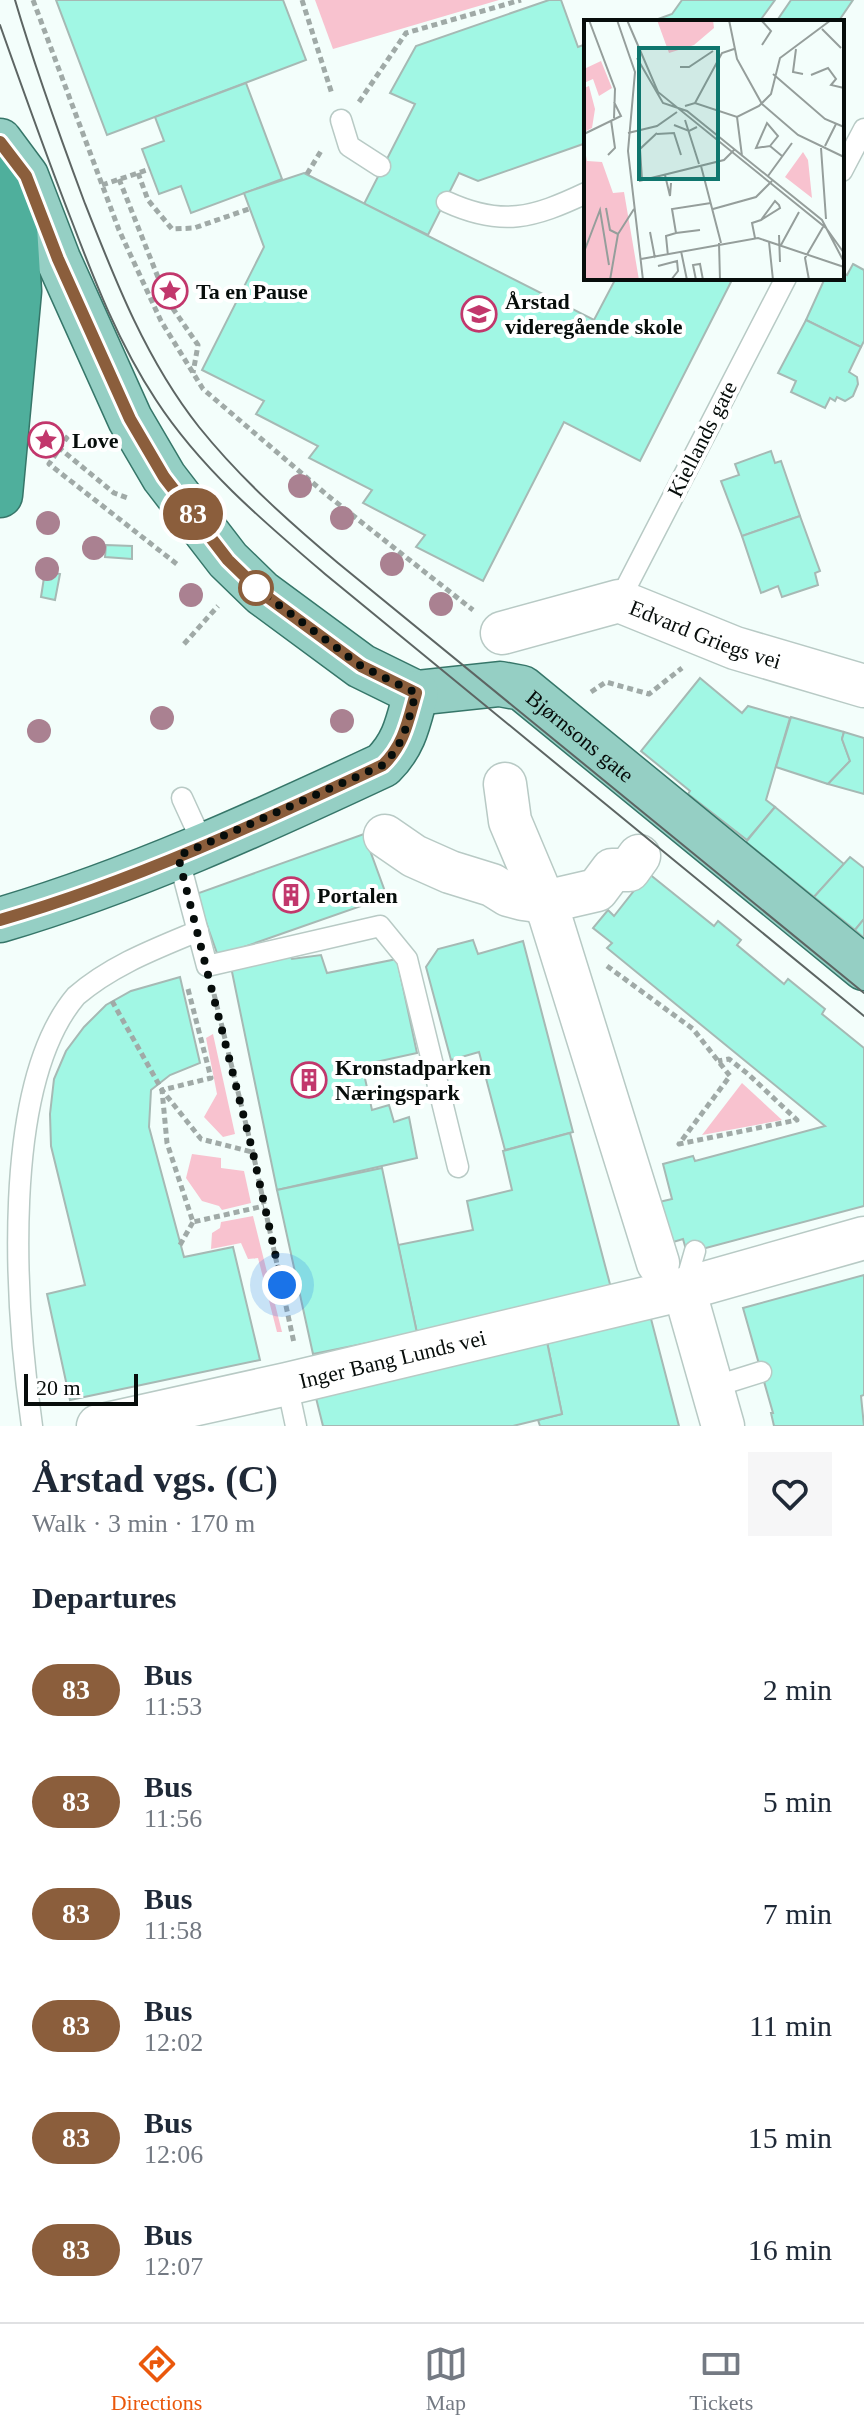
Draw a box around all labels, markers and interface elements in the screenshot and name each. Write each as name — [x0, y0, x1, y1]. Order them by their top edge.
inset map — [584, 20, 844, 280]
place icon: Ta en Pause — [151, 272, 189, 310]
place label: Ta en Pause — [196, 279, 308, 304]
place label: Årstad videregående skole — [505, 289, 683, 339]
school or university icon: Årstad videregående skole — [460, 295, 498, 333]
street label: Kiellands gate — [662, 377, 742, 501]
place icon: Love — [27, 421, 65, 459]
place label: Love — [72, 428, 119, 453]
line badge: 83 — [157, 488, 229, 540]
text: 83 — [179, 498, 207, 529]
unlabelled marker — [239, 571, 273, 605]
street label: Edvard Griegs vei — [626, 594, 784, 673]
street label: Bjørnsons gate — [522, 684, 639, 787]
building icon: Portalen — [272, 876, 310, 914]
place label: Portalen — [317, 883, 398, 908]
place label: Kronstadparken Næringspark — [335, 1055, 491, 1105]
building icon: Kronstadparken Næringspark — [290, 1061, 328, 1099]
your location — [262, 1265, 302, 1305]
street label: Inger Bang Lunds vei — [296, 1324, 488, 1393]
scale bar — [24, 1370, 138, 1406]
text: 20 m — [36, 1375, 81, 1400]
button: heart — [748, 1452, 832, 1536]
text: Årstad vgs. (C) — [32, 1458, 278, 1500]
text: Walk · 3 min · 170 m — [32, 1509, 255, 1538]
text: Departures — [32, 1581, 176, 1614]
text: Bus — [144, 1658, 192, 1691]
text: 2 min — [763, 1673, 832, 1706]
text: 83 — [62, 1674, 90, 1705]
text: 11:53 — [144, 1692, 202, 1721]
text: Bus — [144, 1770, 192, 1803]
text: 5 min — [763, 1785, 832, 1818]
text: 83 — [62, 1786, 90, 1817]
text: 11:56 — [144, 1804, 202, 1833]
text: Bus — [144, 1882, 192, 1915]
text: 7 min — [763, 1897, 832, 1930]
text: 83 — [62, 1898, 90, 1929]
text: 11:58 — [144, 1916, 202, 1945]
text: Bus — [144, 1994, 192, 2027]
text: 11 min — [749, 2009, 832, 2042]
text: 83 — [62, 2010, 90, 2041]
text: 12:02 — [144, 2028, 203, 2057]
text: Bus — [144, 2106, 192, 2139]
text: 15 min — [748, 2121, 832, 2154]
text: 83 — [62, 2122, 90, 2153]
text: 12:06 — [144, 2140, 203, 2169]
text: Bus — [144, 2218, 192, 2251]
text: 16 min — [748, 2233, 832, 2266]
text: 83 — [62, 2234, 90, 2265]
text: 12:07 — [144, 2252, 203, 2281]
tab: Directions — [111, 2342, 202, 2416]
tab: Map — [424, 2342, 468, 2416]
tab: Tickets — [689, 2342, 753, 2416]

